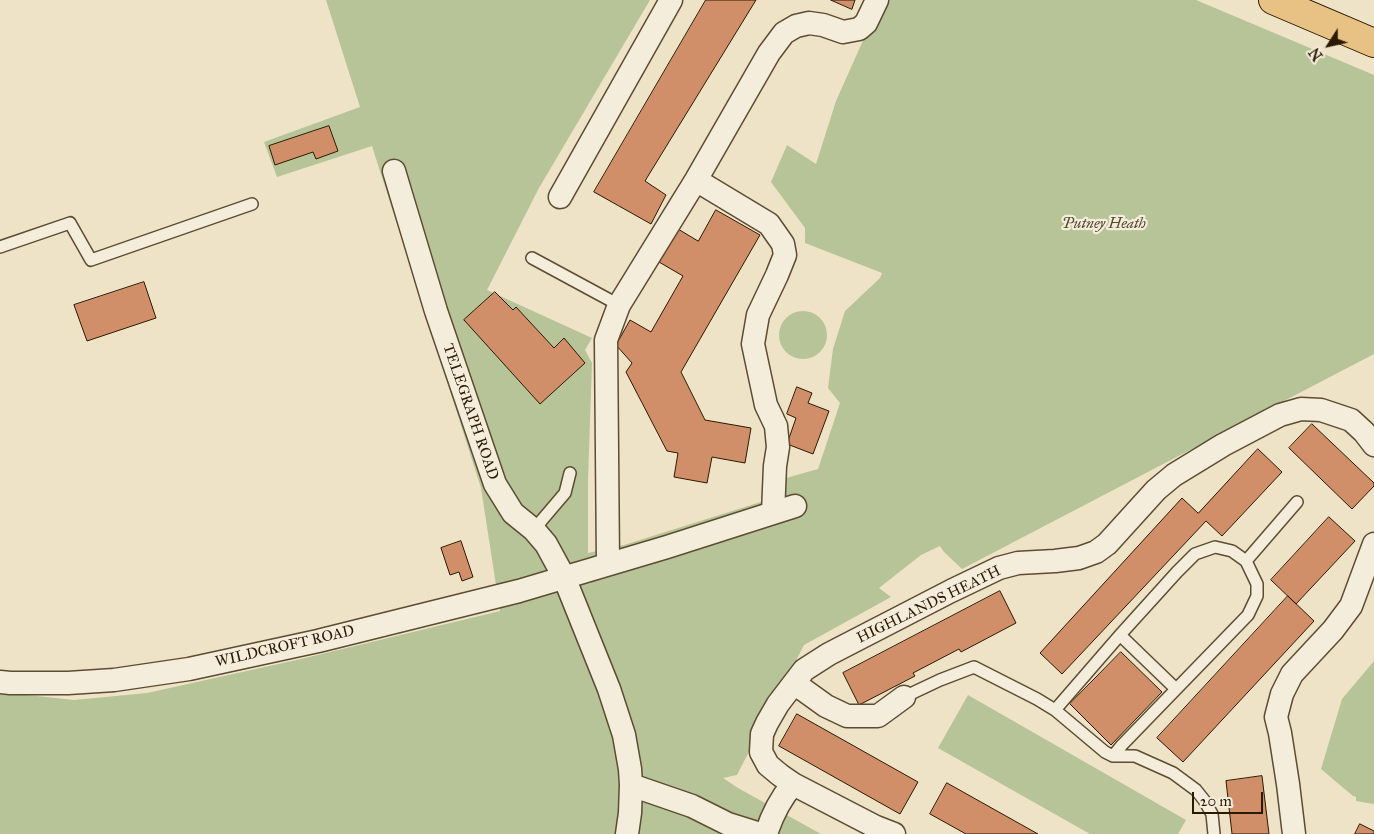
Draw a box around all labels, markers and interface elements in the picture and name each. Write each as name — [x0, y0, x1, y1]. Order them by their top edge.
north arrow — [1304, 20, 1354, 70]
text: N — [1306, 44, 1327, 64]
park label: Putney Heath — [1062, 215, 1146, 233]
street label: TELEGRAPH ROAD — [438, 342, 502, 482]
street label: HIGHLANDS HEATH — [854, 562, 1004, 648]
street label: WILDCROFT ROAD — [214, 622, 356, 672]
scale bar — [1194, 782, 1265, 814]
text: 20 m — [1200, 792, 1232, 810]

